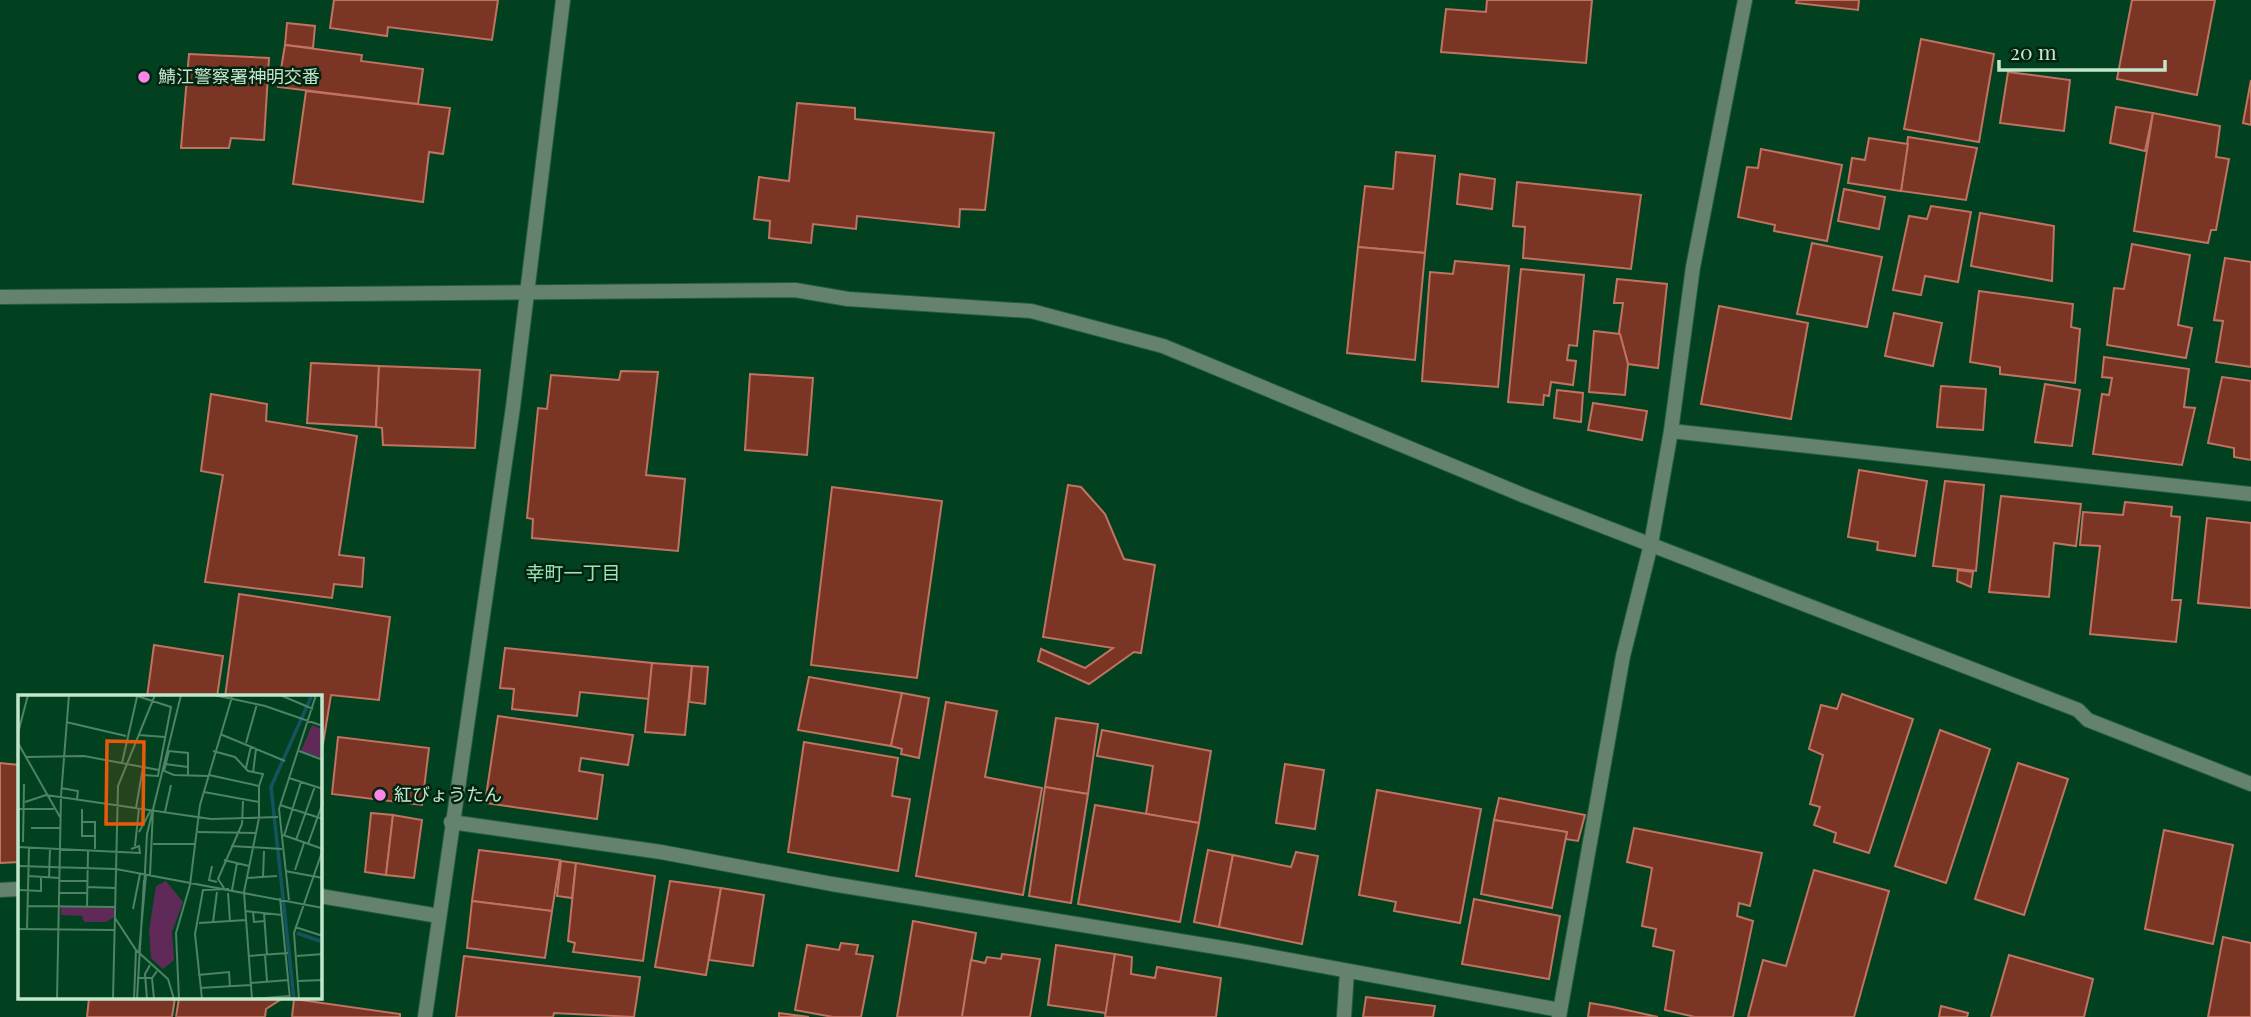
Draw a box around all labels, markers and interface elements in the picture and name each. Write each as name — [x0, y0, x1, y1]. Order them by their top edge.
scale bar — [1999, 28, 2165, 72]
text: 20 m — [2010, 37, 2057, 65]
place label: 鯖江警察署神明交番 — [158, 64, 320, 88]
marker: 鯖江警察署神明交番 — [136, 69, 152, 85]
district label: 幸町一丁目 — [525, 559, 621, 585]
inset map — [18, 695, 322, 1000]
place label: 紅びょうたん — [394, 782, 502, 806]
marker: 紅びょうたん — [372, 787, 388, 803]

